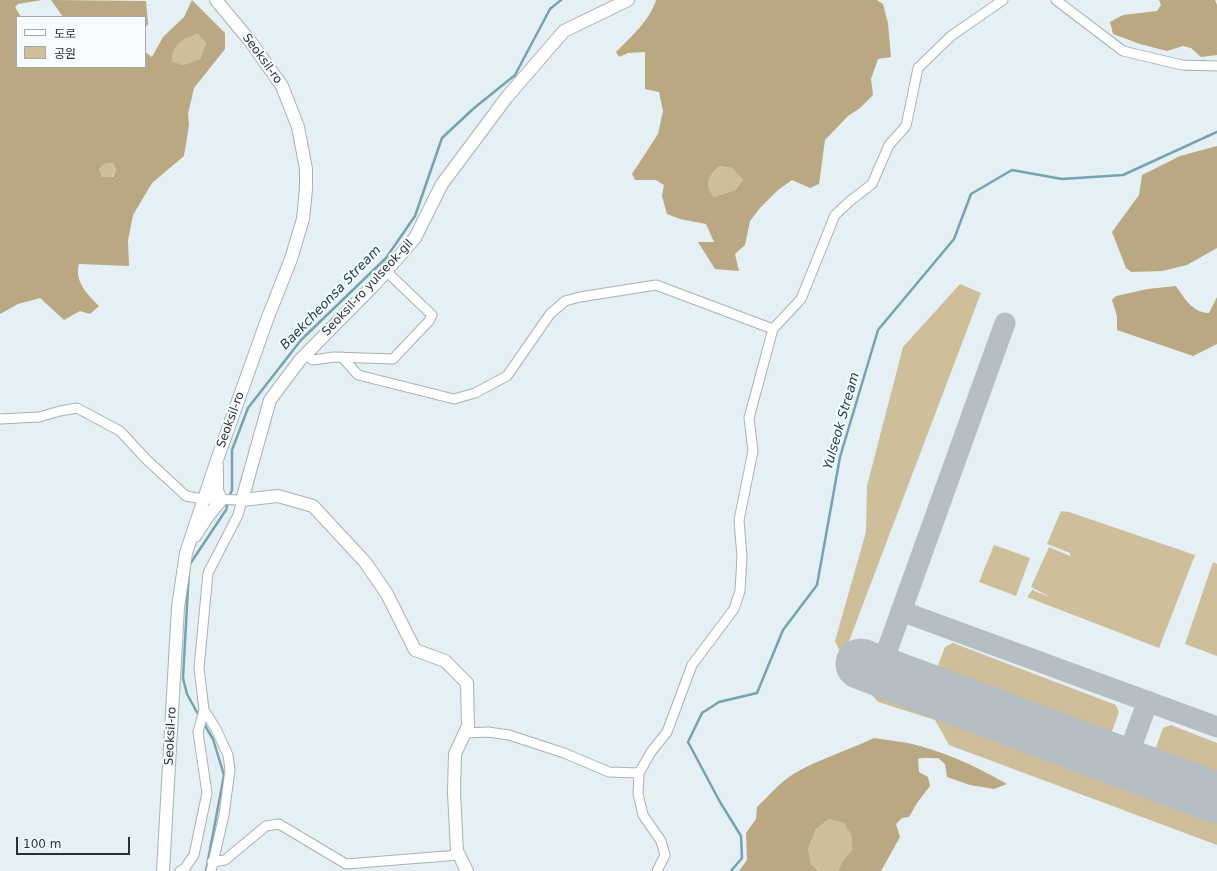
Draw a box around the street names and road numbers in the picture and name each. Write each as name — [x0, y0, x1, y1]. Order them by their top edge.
street label: Seoksil-ro — [239, 31, 285, 87]
street label: Seoksil-ro yulseok-gil — [319, 237, 417, 339]
street label: Seoksil-ro — [214, 390, 248, 450]
street label: Seoksil-ro — [162, 706, 180, 766]

